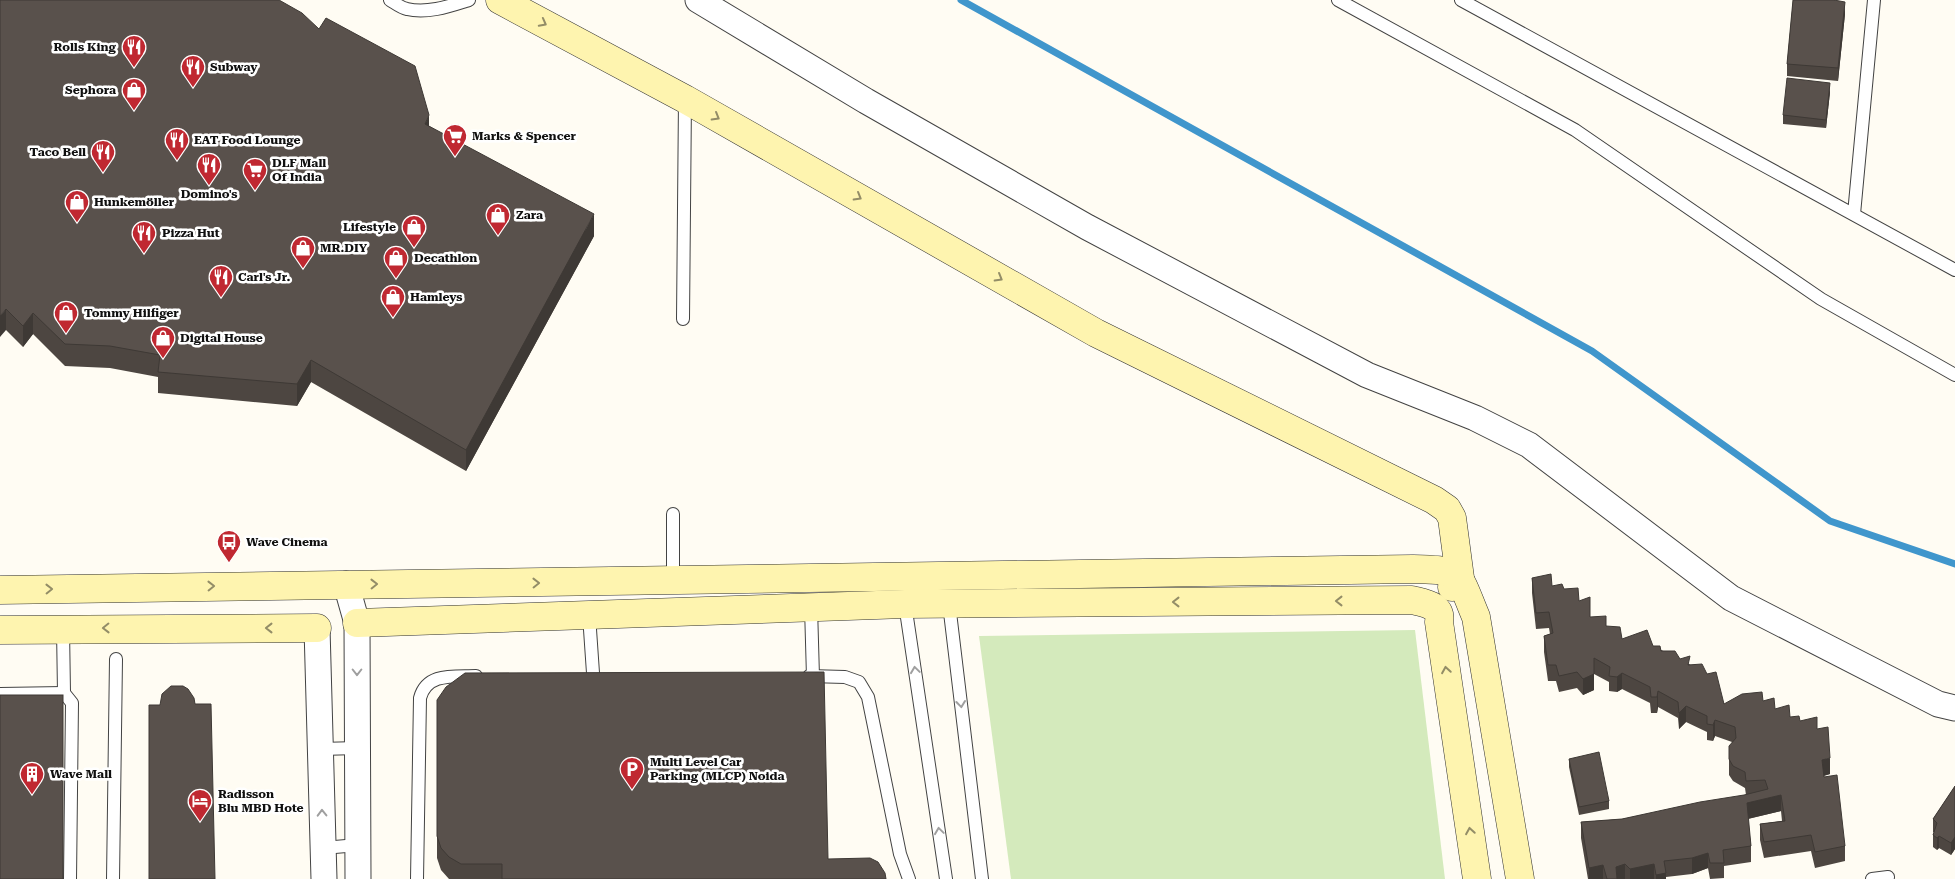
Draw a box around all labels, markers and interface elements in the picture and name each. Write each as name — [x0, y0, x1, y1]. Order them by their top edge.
one-way arrow — [537, 17, 546, 27]
restaurant icon: Rolls King — [121, 34, 147, 68]
place label: Rolls King — [53, 40, 117, 54]
restaurant icon: Subway — [180, 54, 206, 88]
place label: Subway — [210, 60, 258, 74]
shop icon: Sephora — [121, 77, 147, 111]
place label: Sephora — [65, 83, 116, 97]
one-way arrow — [711, 111, 720, 121]
supermarket icon: Marks & Spencer — [442, 123, 468, 157]
restaurant icon: EAT Food Lounge — [164, 127, 190, 161]
place label: Marks & Spencer — [472, 129, 577, 143]
place label: EAT Food Lounge — [194, 133, 301, 147]
restaurant icon: Taco Bell — [90, 139, 116, 173]
place label: Taco Bell — [30, 145, 86, 159]
restaurant icon: Domino's — [196, 152, 222, 186]
place label: DLF Mall Of India — [272, 156, 326, 184]
supermarket icon: DLF Mall Of India — [242, 157, 268, 191]
place label: Domino's — [181, 187, 237, 201]
shop icon: Hunkemöller — [64, 189, 90, 223]
one-way arrow — [852, 191, 861, 201]
place label: Hunkemöller — [94, 195, 175, 209]
shop icon: Zara — [485, 202, 511, 236]
place label: Zara — [516, 208, 543, 222]
shop icon: Lifestyle — [401, 214, 427, 248]
restaurant icon: Pizza Hut — [131, 220, 157, 254]
place label: Lifestyle — [343, 220, 396, 234]
place label: Pizza Hut — [162, 226, 220, 240]
shop icon: MR.DIY — [290, 235, 316, 269]
place label: MR.DIY — [320, 241, 368, 255]
shop icon: Decathlon — [383, 245, 409, 279]
place label: Decathlon — [414, 251, 477, 265]
restaurant icon: Carl's Jr. — [208, 264, 234, 298]
place label: Carl's Jr. — [238, 270, 291, 284]
one-way arrow — [993, 271, 1002, 281]
shop icon: Hamleys — [380, 284, 406, 318]
place label: Hamleys — [410, 290, 463, 304]
shop icon: Tommy Hilfiger — [53, 300, 79, 334]
place label: Tommy Hilfiger — [84, 306, 179, 320]
shop icon: Digital House — [150, 325, 176, 359]
place label: Digital House — [180, 331, 263, 345]
bus stop icon: Wave Cinema — [216, 529, 242, 563]
place label: Wave Cinema — [246, 535, 328, 549]
one-way arrow — [532, 578, 540, 588]
one-way arrow — [370, 579, 378, 589]
one-way arrow — [207, 581, 215, 592]
one-way arrow — [45, 584, 53, 594]
one-way arrow — [1334, 595, 1342, 606]
one-way arrow — [1172, 597, 1180, 607]
one-way arrow — [102, 623, 110, 633]
one-way arrow — [264, 623, 272, 633]
one-way arrow — [910, 666, 921, 674]
one-way arrow — [1441, 666, 1452, 674]
one-way arrow — [352, 668, 362, 676]
one-way arrow — [955, 701, 966, 709]
place label: Multi Level Car Parking (MLCP) Noida — [650, 755, 785, 783]
parking icon: Multi Level Car Parking (MLCP) Noida — [619, 756, 645, 790]
building icon: Wave Mall — [19, 761, 45, 795]
place label: Wave Mall — [50, 767, 112, 781]
place label: Radisson Blu MBD Hote — [218, 787, 304, 815]
hotel icon: Radisson Blu MBD Hote — [187, 788, 213, 822]
one-way arrow — [317, 809, 327, 816]
one-way arrow — [934, 826, 945, 834]
one-way arrow — [1465, 826, 1476, 834]

